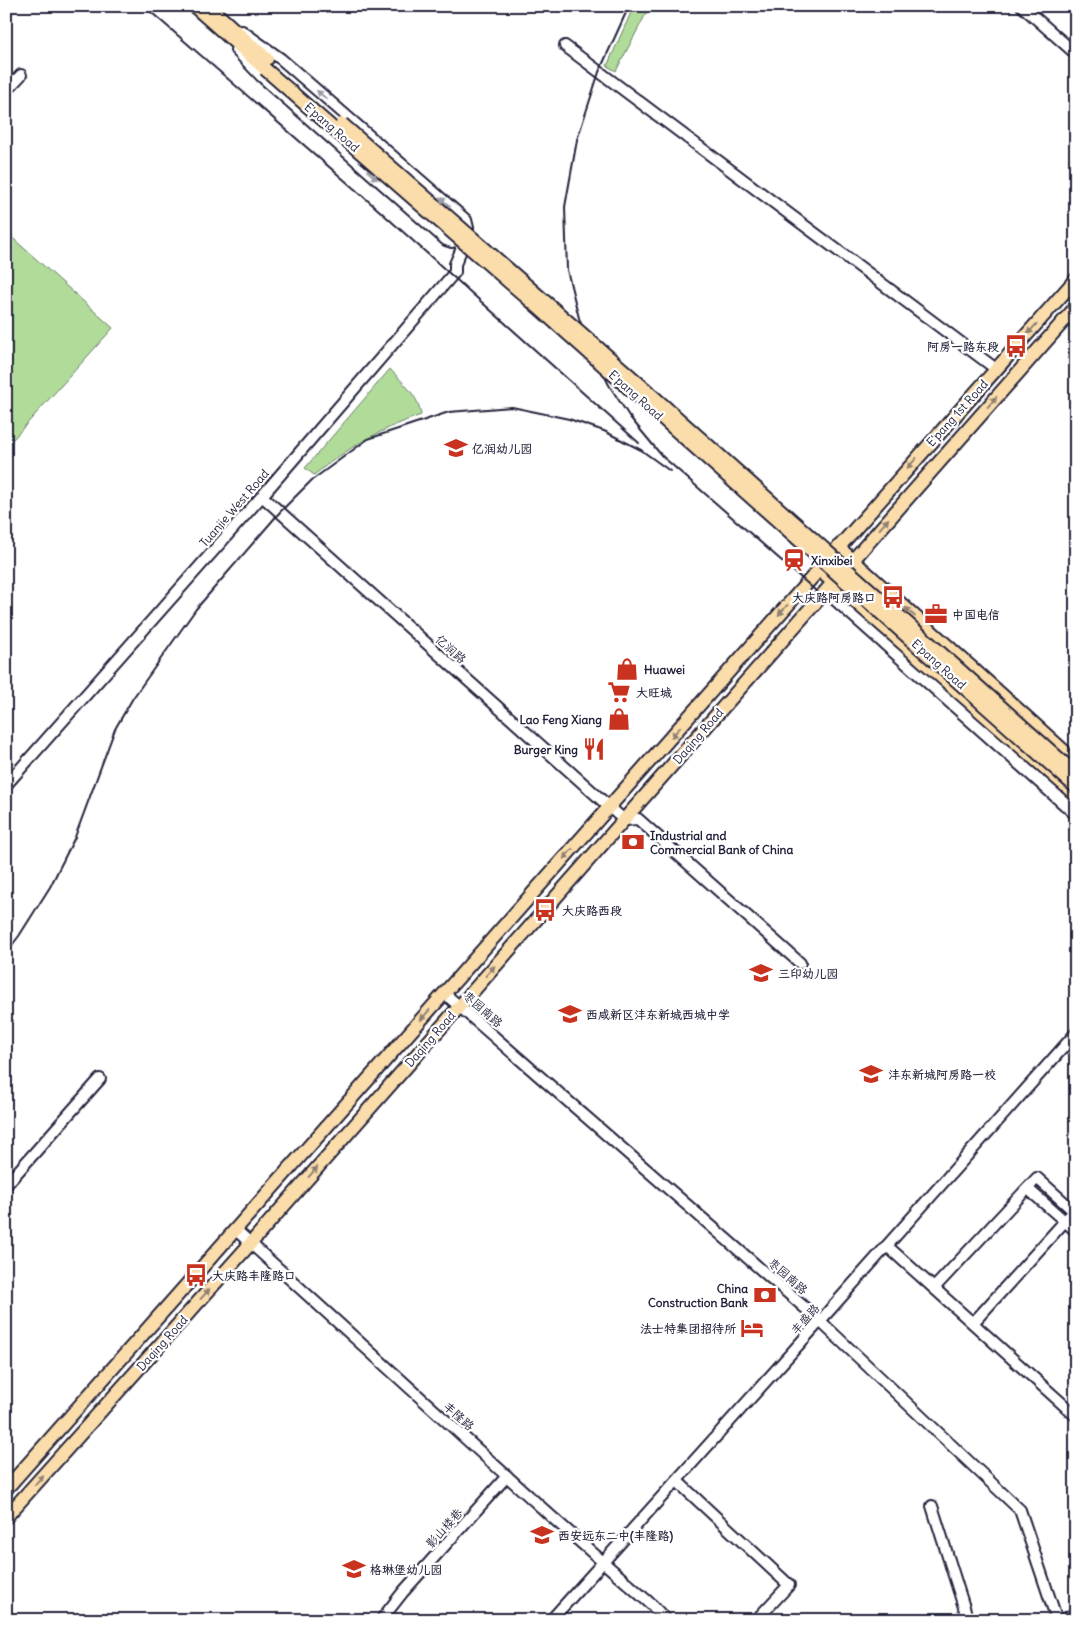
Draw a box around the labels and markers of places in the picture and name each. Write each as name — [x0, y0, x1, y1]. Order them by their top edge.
bus stop icon: 阿房一路东段 — [1003, 333, 1029, 359]
place label: 阿房一路东段 — [927, 339, 999, 354]
school or university icon: 亿润幼儿园 — [443, 435, 469, 461]
place label: 亿润幼儿园 — [472, 441, 532, 456]
station icon: Xinxibei — [781, 547, 807, 573]
place label: Xinxibei — [811, 553, 853, 568]
bus stop icon: 大庆路阿房路口 — [880, 584, 906, 610]
place label: 大庆路阿房路口 — [792, 590, 876, 605]
office icon: 中国电信 — [923, 601, 949, 627]
place label: 中国电信 — [952, 607, 1000, 622]
shop icon: Huawei — [614, 656, 640, 682]
place label: Huawei — [644, 662, 685, 677]
supermarket icon: 大旺城 — [606, 679, 632, 705]
place label: 大旺城 — [636, 685, 672, 700]
shop icon: Lao Feng Xiang — [606, 706, 632, 732]
place label: Lao Feng Xiang — [519, 712, 602, 728]
restaurant icon: Burger King — [581, 736, 607, 762]
place label: Burger King — [514, 742, 578, 758]
place label: Industrial and Commercial Bank of China — [650, 828, 794, 857]
bank icon: Industrial and Commercial Bank of China — [620, 829, 646, 855]
bus stop icon: 大庆路西段 — [532, 897, 558, 923]
place label: 大庆路西段 — [562, 903, 622, 918]
school or university icon: 三印幼儿园 — [748, 960, 774, 986]
place label: 三印幼儿园 — [778, 966, 838, 981]
school or university icon: 西咸新区沣东新城西城中学 — [557, 1001, 583, 1027]
place label: 西咸新区沣东新城西城中学 — [586, 1007, 730, 1022]
school or university icon: 沣东新城阿房路一校 — [858, 1061, 884, 1087]
place label: 沣东新城阿房路一校 — [888, 1067, 996, 1082]
bus stop icon: 大庆路丰隆路口 — [183, 1262, 209, 1288]
place label: 大庆路丰隆路口 — [212, 1268, 296, 1283]
place label: China Construction Bank — [648, 1281, 748, 1310]
bank icon: China Construction Bank — [752, 1282, 778, 1308]
hotel icon: 法士特集团招待所 — [739, 1315, 765, 1341]
place label: 法士特集团招待所 — [640, 1321, 737, 1336]
school or university icon: 西安远东二中(丰隆路) — [529, 1522, 555, 1548]
place label: 西安远东二中(丰隆路) — [558, 1528, 674, 1544]
school or university icon: 格琳堡幼儿园 — [341, 1556, 367, 1582]
place label: 格琳堡幼儿园 — [370, 1562, 442, 1577]

